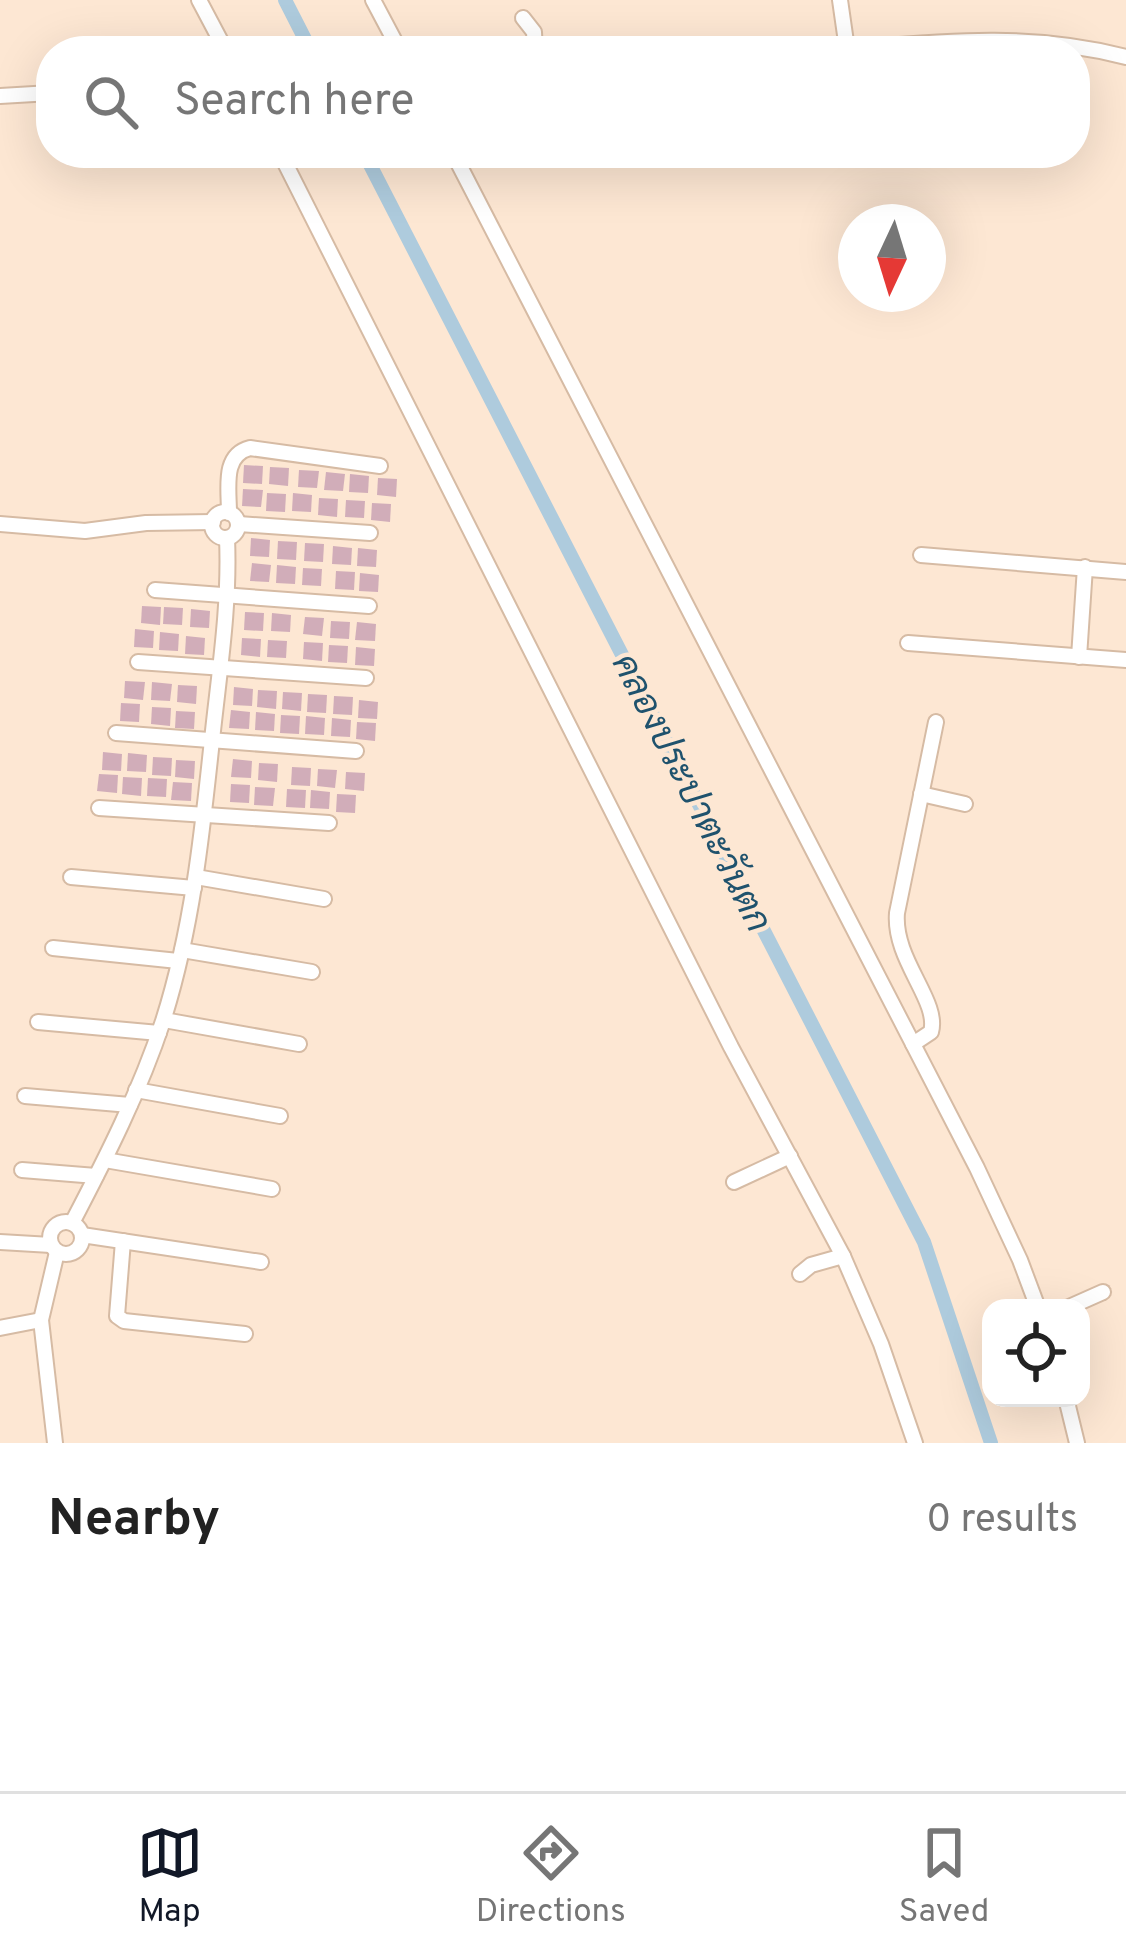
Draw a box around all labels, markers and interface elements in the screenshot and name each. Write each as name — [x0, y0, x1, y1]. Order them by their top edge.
search box — [36, 36, 1090, 168]
icon: search — [78, 69, 144, 135]
text: Search here — [174, 74, 414, 131]
north arrow — [838, 204, 946, 312]
water label: คลองประปาตะวันตก — [599, 646, 780, 941]
map controls — [982, 1299, 1090, 1407]
button: locate — [982, 1299, 1090, 1407]
text: Nearby — [48, 1489, 220, 1554]
text: 0 results — [926, 1497, 1078, 1546]
tab: Map — [137, 1820, 203, 1934]
tab: Directions — [476, 1820, 626, 1934]
tab: Saved — [899, 1820, 989, 1934]

